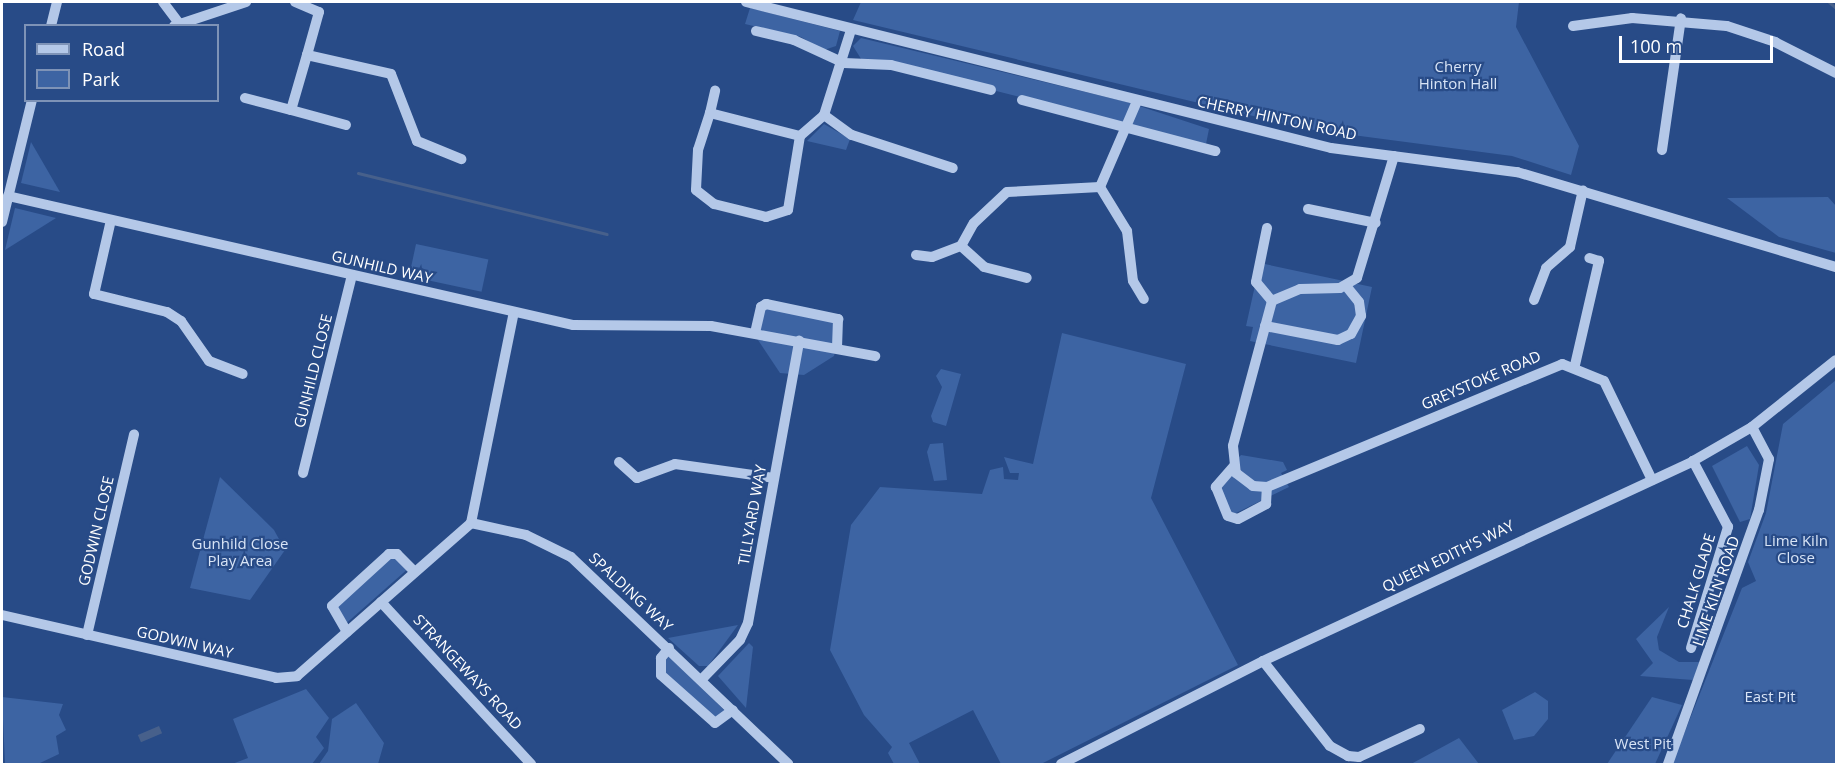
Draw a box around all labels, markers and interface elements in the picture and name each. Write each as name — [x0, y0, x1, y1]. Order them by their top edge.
legend — [24, 24, 219, 102]
scale bar — [1622, 24, 1776, 62]
text: 100 m — [1630, 34, 1682, 58]
text: Road — [82, 37, 125, 61]
park label: Cherry Hinton Hall — [1419, 57, 1497, 92]
text: Park — [82, 67, 120, 91]
street label: CHERRY HINTON ROAD — [1196, 92, 1358, 144]
street label: GUNHILD WAY — [330, 247, 434, 287]
street label: GUNHILD CLOSE — [290, 312, 336, 430]
street label: GREYSTOKE ROAD — [1419, 347, 1543, 413]
street label: TILLYARD WAY — [734, 463, 770, 567]
street label: GODWIN CLOSE — [75, 474, 117, 588]
street label: QUEEN EDITH'S WAY — [1379, 516, 1517, 596]
street label: CHALK GLADE — [1673, 531, 1719, 631]
park label: Lime Kiln Close — [1764, 531, 1828, 566]
street label: LIME KILN ROAD — [1689, 533, 1743, 649]
park label: Gunhild Close Play Area — [192, 534, 288, 569]
street label: SPALDING WAY — [586, 549, 676, 635]
street label: STRANGEWAYS ROAD — [410, 611, 526, 733]
street label: GODWIN WAY — [135, 622, 235, 662]
park label: East Pit — [1744, 688, 1796, 706]
park label: West Pit — [1615, 735, 1671, 753]

